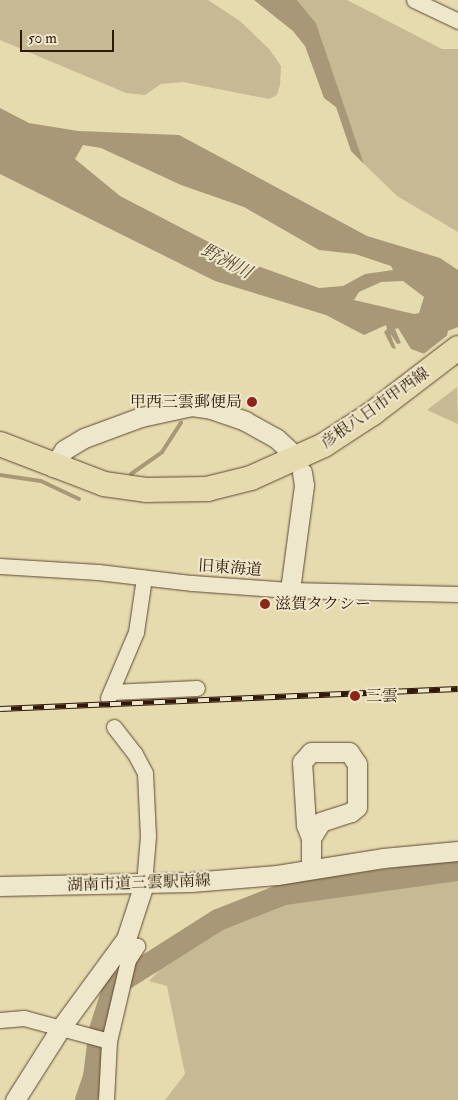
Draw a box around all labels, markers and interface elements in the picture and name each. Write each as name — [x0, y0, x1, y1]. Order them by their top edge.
scale bar — [22, 20, 116, 52]
text: 50 m — [28, 29, 57, 48]
water label: 野洲川 — [197, 240, 255, 284]
street label: 彦根八日市甲西線 — [317, 363, 433, 453]
place label: 甲西三雲郵便局 — [130, 392, 242, 412]
marker: 甲西三雲郵便局 — [246, 396, 258, 408]
street label: 旧東海道 — [197, 556, 263, 580]
place label: 滋賀タクシー — [275, 594, 371, 614]
marker: 滋賀タクシー — [259, 598, 271, 610]
place label: 三雲 — [366, 686, 398, 706]
marker: 三雲 — [348, 689, 362, 703]
street label: 湖南市道三雲駅南線 — [67, 871, 211, 895]

